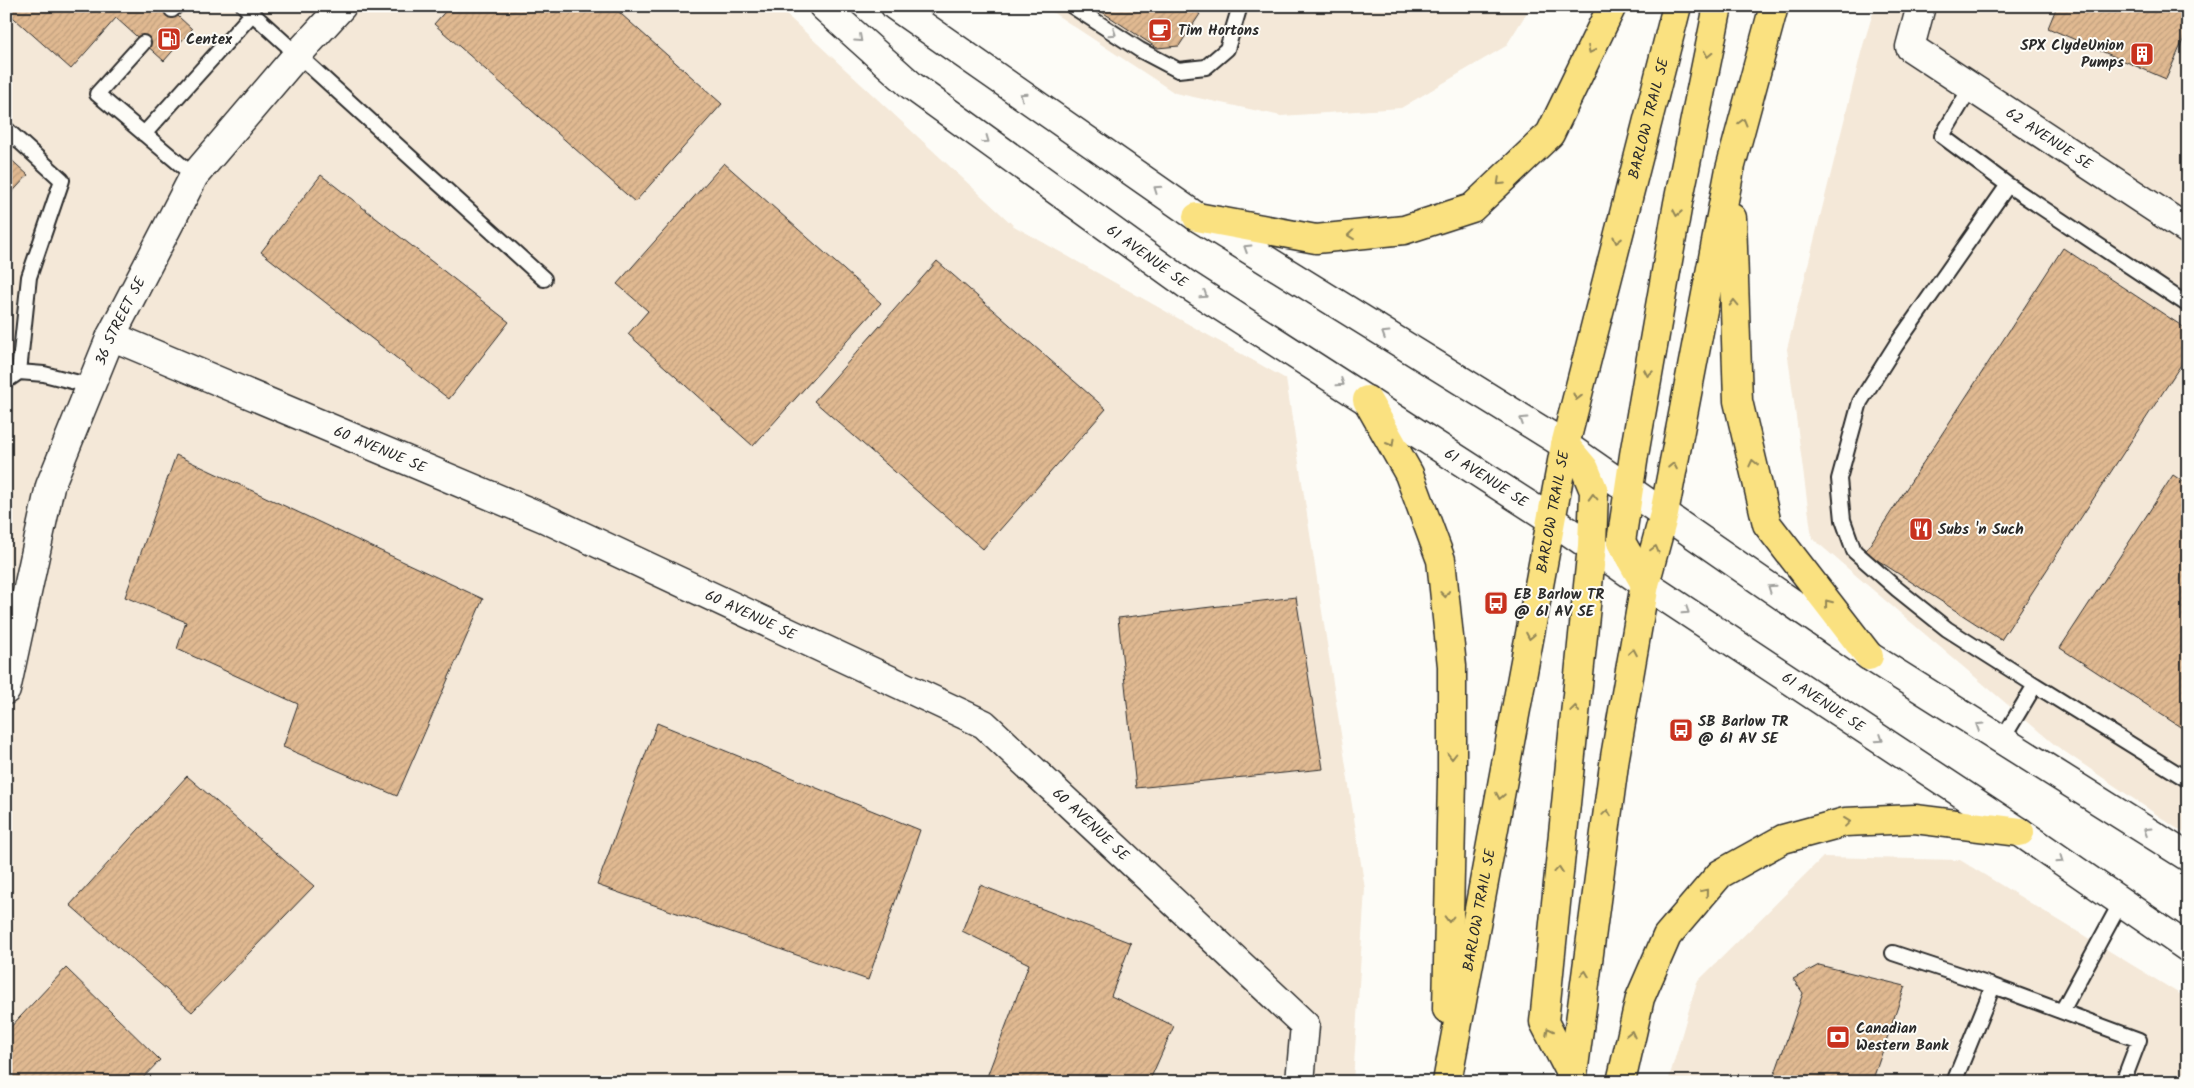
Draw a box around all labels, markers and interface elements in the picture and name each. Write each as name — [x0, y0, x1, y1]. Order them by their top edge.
cafe icon: Tim Hortons — [1147, 17, 1173, 43]
place label: Tim Hortons — [1178, 19, 1259, 43]
fuel station icon: Centex — [156, 26, 182, 52]
one-way arrow — [1107, 26, 1116, 36]
place label: Centex — [186, 28, 233, 52]
one-way arrow — [854, 33, 863, 42]
place label: SPX ClydeUnion Pumps — [2020, 34, 2124, 75]
building icon: SPX ClydeUnion Pumps — [2129, 41, 2155, 67]
one-way arrow — [1587, 45, 1597, 54]
one-way arrow — [1704, 50, 1714, 58]
street label: BARLOW TRAIL SE — [1622, 54, 1677, 182]
one-way arrow — [1020, 93, 1029, 102]
street label: 62 AVENUE SE — [2000, 102, 2098, 178]
one-way arrow — [1737, 118, 1747, 126]
one-way arrow — [980, 134, 990, 143]
one-way arrow — [1496, 176, 1505, 185]
one-way arrow — [1153, 186, 1162, 195]
one-way arrow — [1672, 209, 1682, 218]
street label: 61 AVENUE SE — [1101, 219, 1194, 295]
one-way arrow — [1347, 229, 1355, 240]
one-way arrow — [1612, 235, 1623, 244]
one-way arrow — [1243, 245, 1252, 255]
street label: 36 STREET SE — [89, 272, 153, 369]
one-way arrow — [1199, 289, 1208, 299]
one-way arrow — [1729, 298, 1740, 306]
one-way arrow — [1381, 331, 1390, 340]
one-way arrow — [1643, 369, 1654, 378]
one-way arrow — [1335, 377, 1344, 387]
one-way arrow — [1572, 393, 1583, 402]
one-way arrow — [1519, 416, 1528, 426]
street label: 60 AVENUE SE — [330, 420, 431, 481]
one-way arrow — [1385, 437, 1395, 446]
street label: 61 AVENUE SE — [1439, 442, 1533, 515]
street label: BARLOW TRAIL SE — [1531, 447, 1577, 575]
one-way arrow — [1748, 460, 1758, 468]
one-way arrow — [1667, 462, 1678, 470]
one-way arrow — [1588, 493, 1598, 501]
restaurant icon: Subs 'n Such — [1908, 516, 1934, 542]
place label: Subs 'n Such — [1938, 518, 2024, 542]
one-way arrow — [1649, 546, 1659, 554]
place label: EB Barlow TR @ 61 AV SE — [1514, 583, 1604, 624]
street label: 60 AVENUE SE — [701, 584, 801, 648]
one-way arrow — [1767, 585, 1777, 594]
bus stop icon: EB Barlow TR @ 61 AV SE — [1483, 590, 1509, 616]
one-way arrow — [1439, 591, 1450, 599]
one-way arrow — [1826, 600, 1834, 609]
one-way arrow — [1680, 605, 1690, 614]
one-way arrow — [1526, 632, 1536, 641]
one-way arrow — [1628, 648, 1638, 657]
street label: 61 AVENUE SE — [1776, 666, 1870, 740]
one-way arrow — [1569, 704, 1580, 712]
place label: SB Barlow TR @ 61 AV SE — [1698, 710, 1788, 751]
bus stop icon: SB Barlow TR @ 61 AV SE — [1668, 717, 1694, 743]
one-way arrow — [1976, 722, 1985, 732]
one-way arrow — [1874, 733, 1884, 742]
one-way arrow — [1447, 753, 1457, 761]
street label: 60 AVENUE SE — [1046, 782, 1135, 868]
one-way arrow — [1496, 792, 1506, 800]
one-way arrow — [1602, 809, 1612, 817]
one-way arrow — [1843, 818, 1852, 828]
one-way arrow — [2143, 827, 2152, 837]
street label: BARLOW TRAIL SE — [1457, 846, 1503, 973]
one-way arrow — [2055, 854, 2064, 863]
one-way arrow — [1553, 866, 1564, 874]
one-way arrow — [1699, 889, 1708, 898]
one-way arrow — [1444, 916, 1454, 923]
one-way arrow — [1579, 970, 1590, 978]
place label: Canadian Western Bank — [1856, 1017, 1949, 1058]
bank icon: Canadian Western Bank — [1825, 1024, 1851, 1050]
one-way arrow — [1545, 1027, 1555, 1036]
one-way arrow — [1625, 1030, 1636, 1039]

